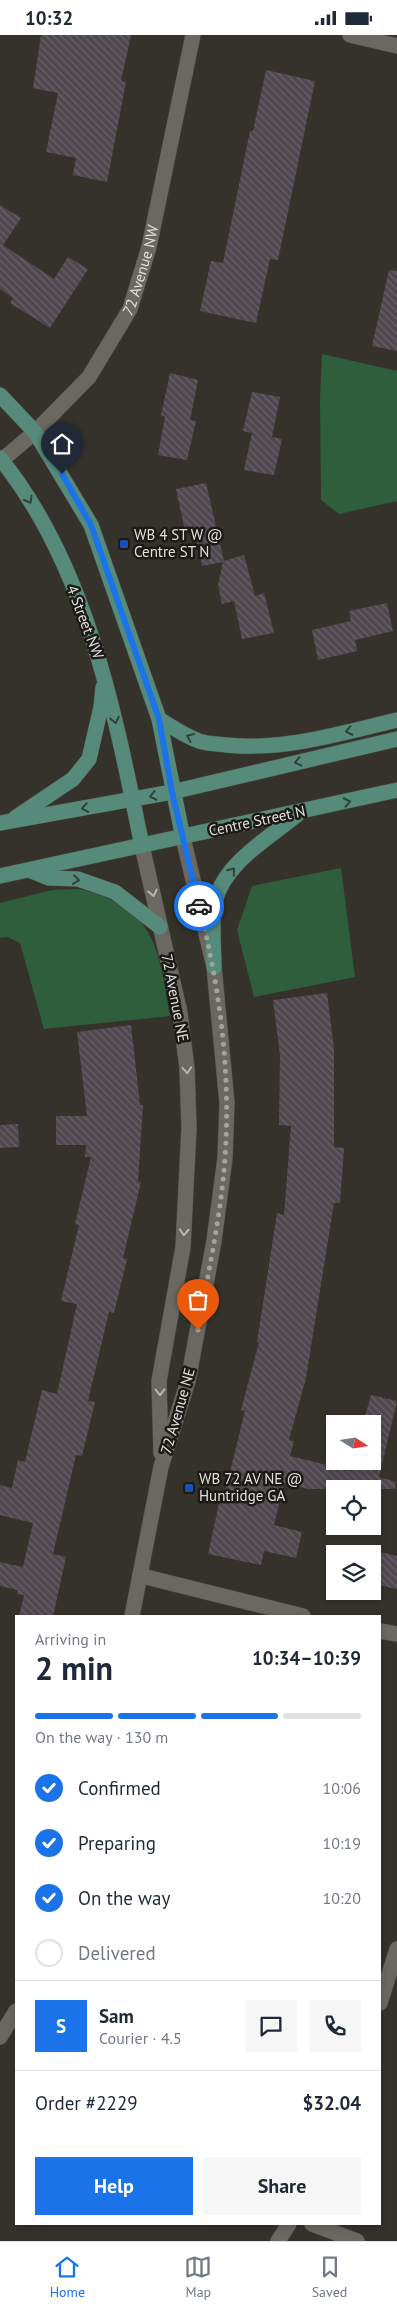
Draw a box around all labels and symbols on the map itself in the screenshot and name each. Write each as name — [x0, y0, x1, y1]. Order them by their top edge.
street label: 72 Avenue NW — [118, 223, 162, 319]
pin — [41, 423, 83, 474]
one-way arrow — [22, 495, 32, 504]
place label: WB 4 ST W @ Centre ST N — [134, 525, 223, 561]
marker: WB 4 ST W @ Centre ST N — [118, 538, 130, 550]
street label: 4 Street NW — [63, 582, 108, 662]
one-way arrow — [109, 716, 120, 725]
one-way arrow — [345, 725, 354, 736]
one-way arrow — [186, 732, 195, 743]
one-way arrow — [294, 756, 303, 767]
one-way arrow — [148, 790, 157, 801]
one-way arrow — [342, 797, 351, 808]
street label: Centre Street N — [207, 801, 307, 840]
one-way arrow — [81, 802, 89, 812]
one-way arrow — [226, 867, 235, 876]
one-way arrow — [73, 874, 81, 885]
courier — [174, 881, 224, 931]
one-way arrow — [147, 889, 158, 898]
street label: 72 Avenue NE — [158, 952, 193, 1043]
one-way arrow — [181, 1066, 192, 1074]
one-way arrow — [178, 1228, 189, 1236]
pin — [177, 1279, 219, 1330]
street label: 72 Avenue NE — [156, 1366, 199, 1456]
one-way arrow — [154, 1389, 165, 1397]
north arrow — [326, 1415, 381, 1470]
place label: WB 72 AV NE @ Huntridge GA — [199, 1469, 302, 1505]
marker: WB 72 AV NE @ Huntridge GA — [183, 1482, 195, 1494]

